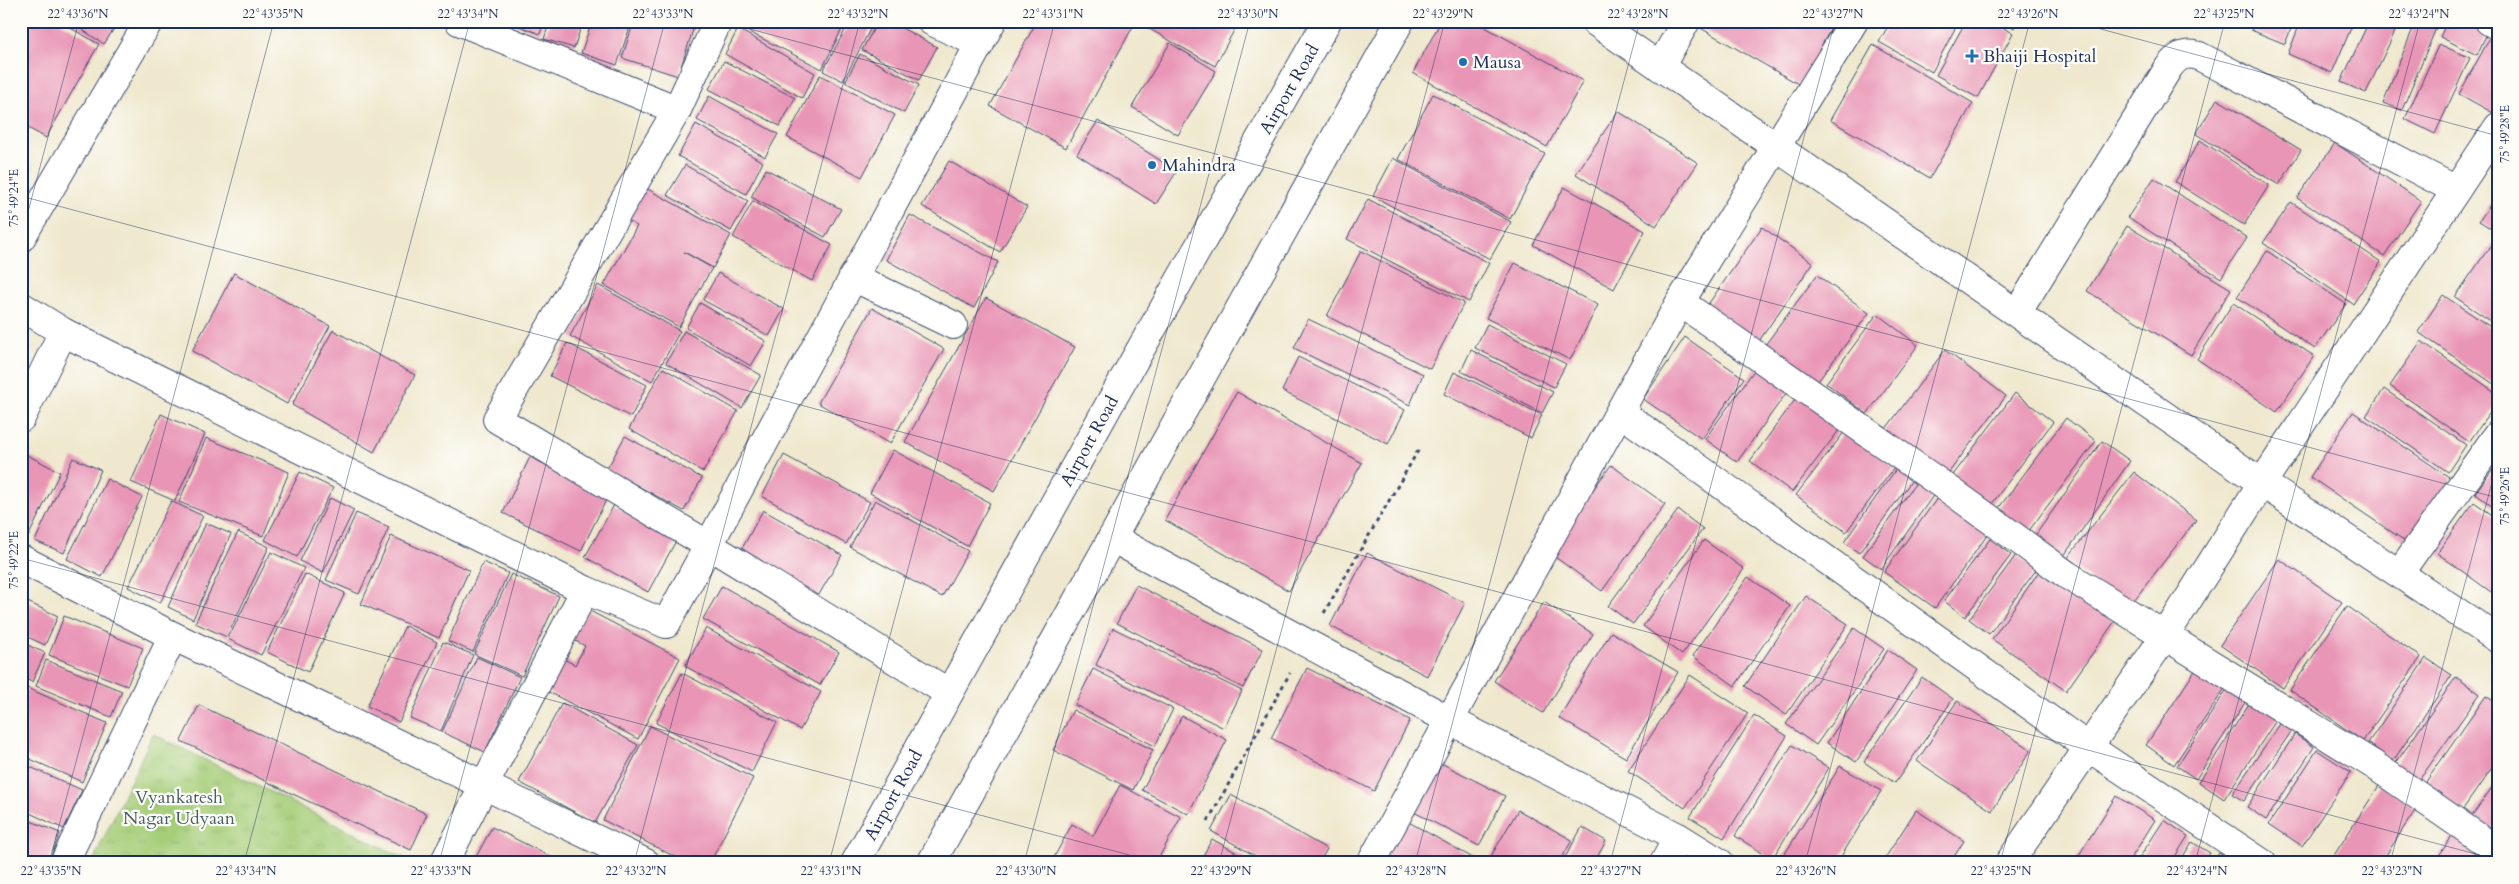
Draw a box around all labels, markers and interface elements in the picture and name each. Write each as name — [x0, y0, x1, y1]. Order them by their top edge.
text: 22°43'36"N — [48, 6, 109, 22]
text: 22°43'35"N — [243, 6, 304, 22]
text: 22°43'34"N — [438, 6, 499, 22]
text: 22°43'33"N — [633, 6, 694, 22]
text: 22°43'32"N — [828, 6, 889, 22]
text: 22°43'31"N — [1023, 6, 1084, 22]
text: 22°43'30"N — [1218, 6, 1279, 22]
text: 22°43'29"N — [1413, 6, 1474, 22]
text: 22°43'28"N — [1608, 6, 1669, 22]
text: 22°43'27"N — [1803, 6, 1864, 22]
text: 22°43'26"N — [1998, 6, 2059, 22]
text: 22°43'25"N — [2194, 6, 2255, 22]
text: 22°43'24"N — [2389, 6, 2450, 22]
street label: Airport Road — [1254, 39, 1326, 139]
place label: Bhaiji Hospital — [1983, 44, 2097, 69]
marker: Bhaiji Hospital — [1965, 49, 1979, 63]
place label: Mausa — [1473, 50, 1522, 75]
marker: Mausa — [1457, 56, 1469, 68]
text: 75°49'28"E — [2497, 105, 2513, 163]
place label: Mahindra — [1162, 153, 1236, 178]
marker: Mahindra — [1146, 159, 1158, 171]
text: 75°49'24"E — [6, 169, 22, 227]
street label: Airport Road — [1054, 391, 1125, 491]
text: 75°49'26"E — [2497, 467, 2513, 525]
text: 75°49'22"E — [6, 531, 22, 589]
street label: Airport Road — [858, 745, 929, 845]
park label: Vyankatesh Nagar Udyaan — [123, 785, 236, 831]
text: 22°43'35"N — [21, 863, 82, 879]
text: 22°43'34"N — [216, 863, 277, 879]
text: 22°43'33"N — [411, 863, 472, 879]
text: 22°43'32"N — [606, 863, 667, 879]
text: 22°43'31"N — [801, 863, 862, 879]
text: 22°43'30"N — [996, 863, 1057, 879]
text: 22°43'29"N — [1191, 863, 1252, 879]
text: 22°43'28"N — [1386, 863, 1447, 879]
text: 22°43'27"N — [1581, 863, 1642, 879]
text: 22°43'26"N — [1776, 863, 1837, 879]
text: 22°43'25"N — [1971, 863, 2032, 879]
text: 22°43'24"N — [2167, 863, 2228, 879]
text: 22°43'23"N — [2362, 863, 2423, 879]

